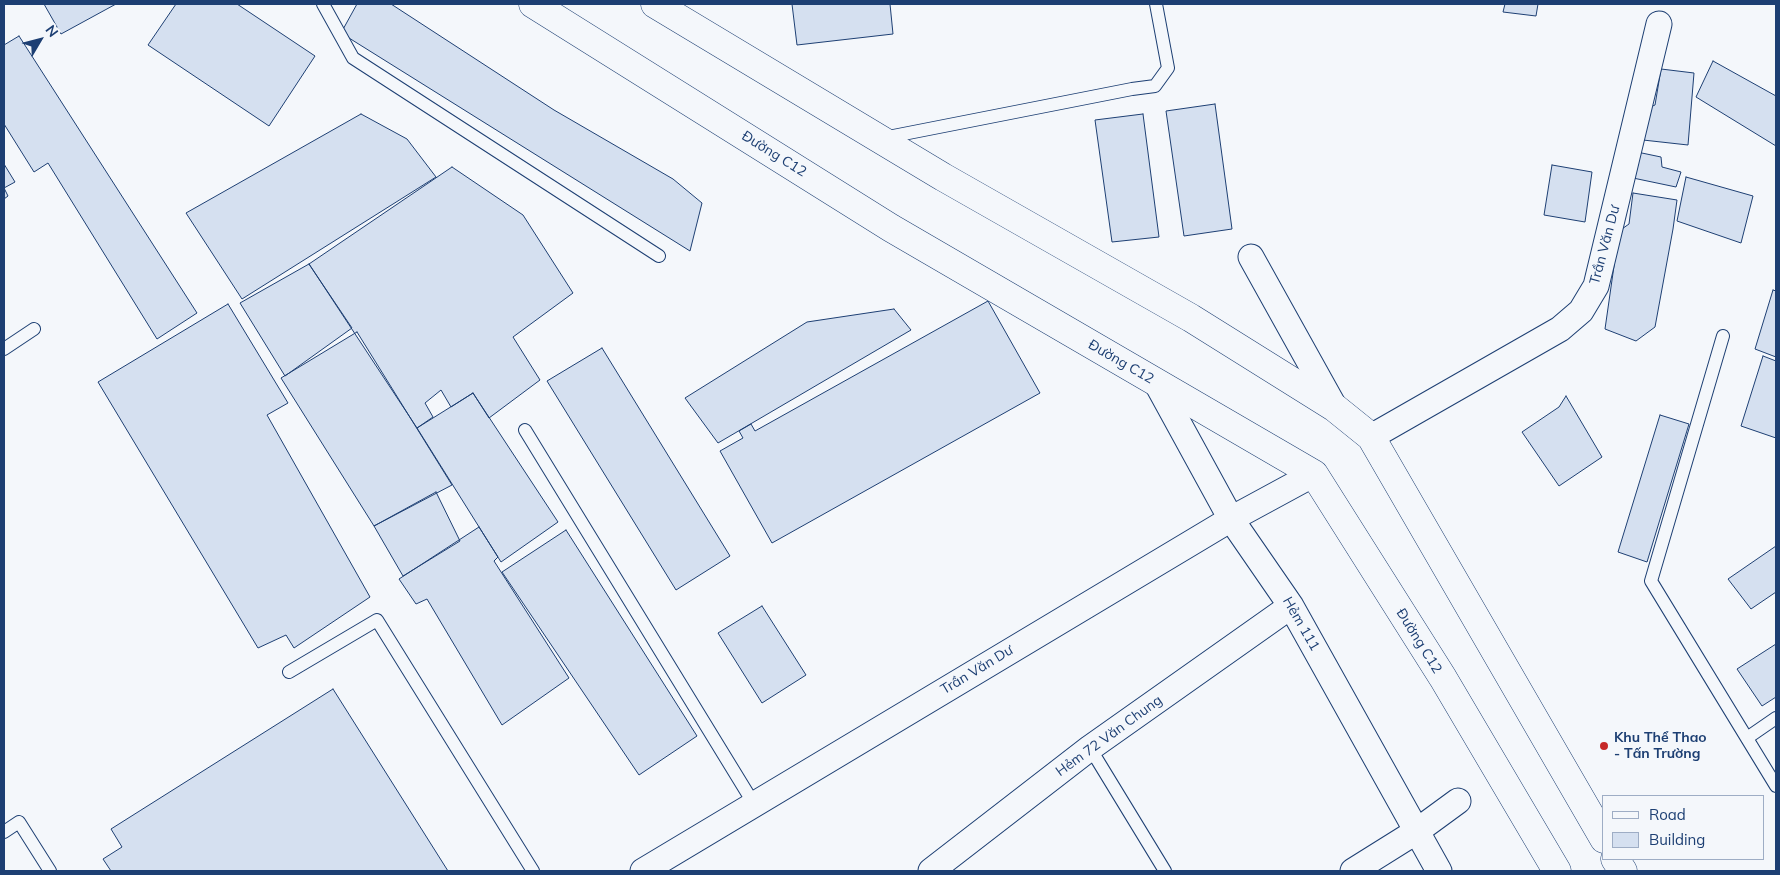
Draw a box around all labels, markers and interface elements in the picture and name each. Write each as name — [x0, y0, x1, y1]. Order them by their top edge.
north arrow — [15, 15, 65, 65]
text: N — [42, 21, 62, 41]
street label: Đường C12 — [739, 127, 809, 181]
street label: Trần Văn Dư — [1586, 204, 1624, 286]
street label: Đường C12 — [1085, 336, 1157, 388]
street label: Hẻm 111 — [1279, 594, 1323, 654]
street label: Đường C12 — [1392, 606, 1446, 676]
street label: Trần Văn Dư — [938, 642, 1016, 698]
street label: Hẻm 72 Văn Chung — [1053, 692, 1165, 780]
place label: Khu Thể Thao - Tấn Trường — [1614, 730, 1707, 762]
marker: Khu Thể Thao - Tấn Trường — [1598, 740, 1610, 752]
legend — [1602, 795, 1765, 860]
text: Road — [1649, 805, 1686, 824]
text: Building — [1649, 830, 1705, 849]

